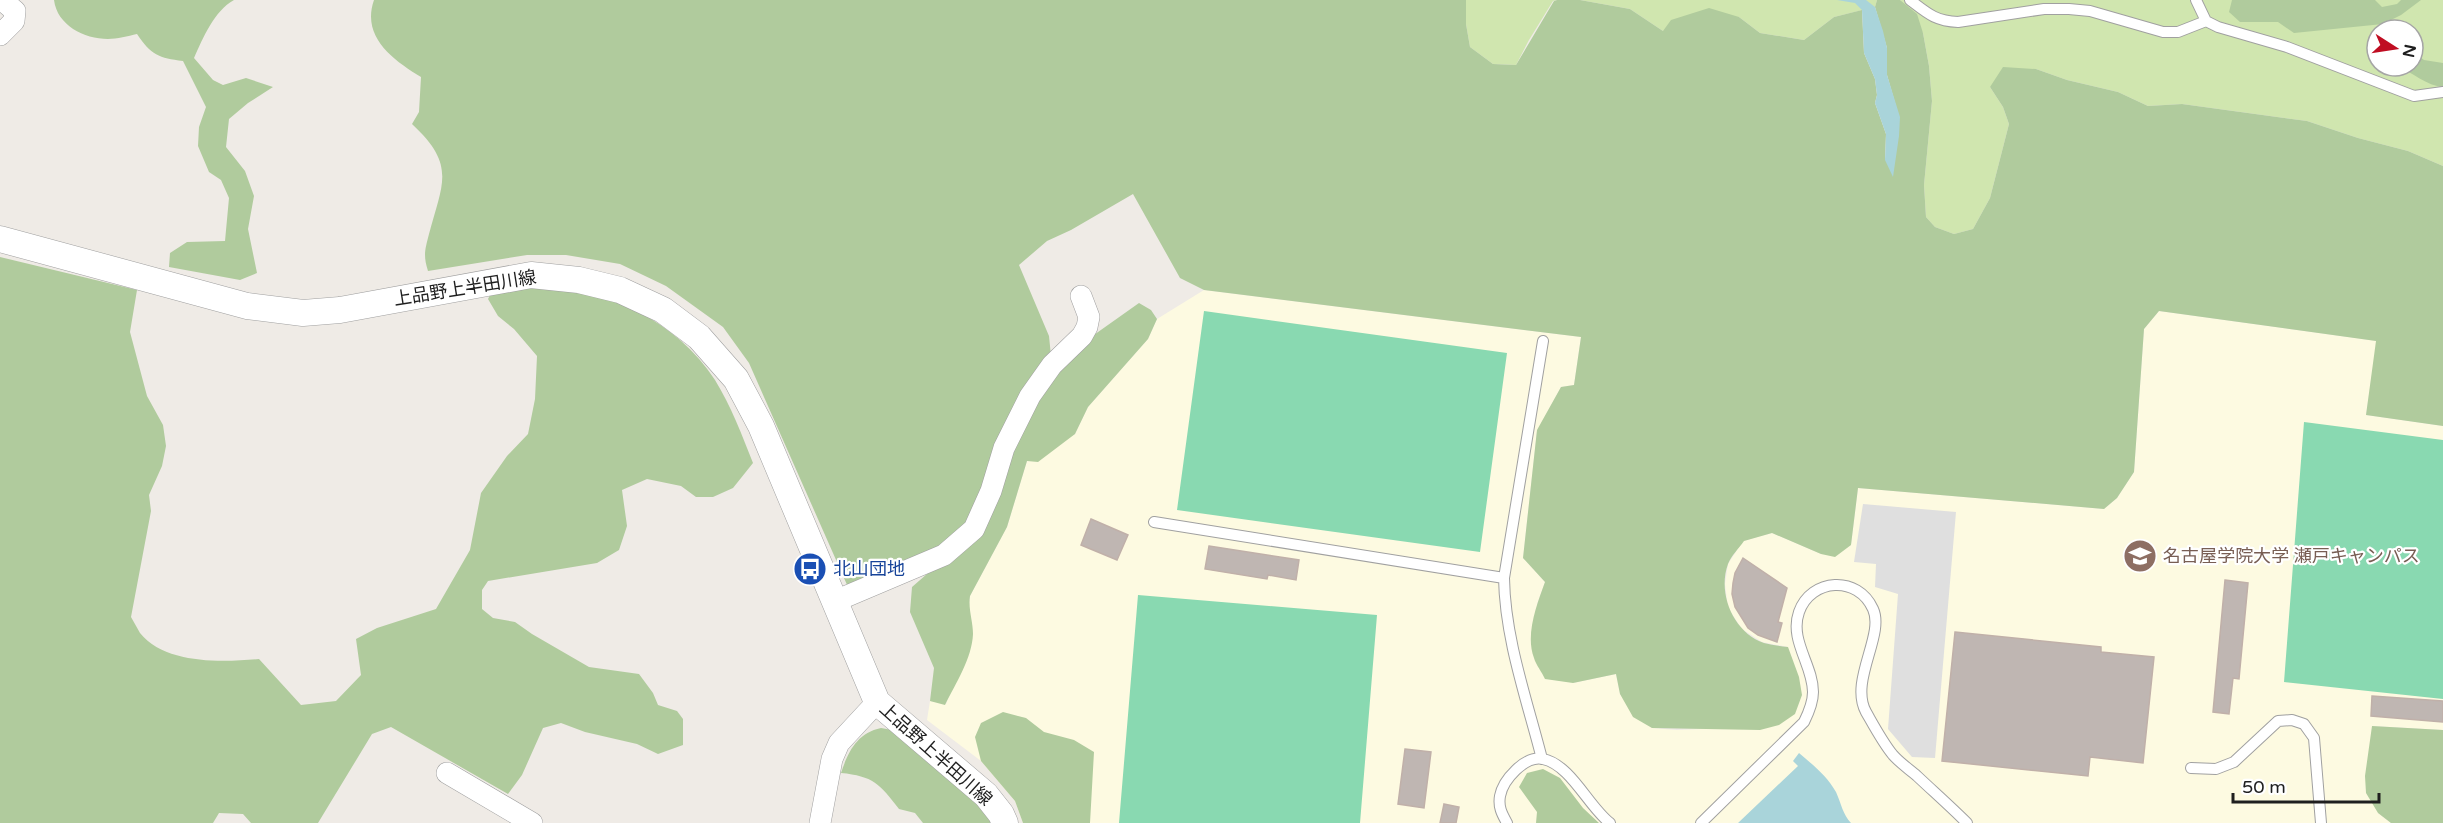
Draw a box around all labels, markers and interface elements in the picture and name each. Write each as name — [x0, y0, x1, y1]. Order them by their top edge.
north arrow — [2365, 18, 2425, 78]
text: N — [2398, 43, 2420, 59]
street label: 上品野上半田川線 — [392, 266, 538, 310]
school or university icon: 名古屋学院大学 瀬戸キャンパス — [2122, 538, 2158, 574]
place label: 名古屋学院大学 瀬戸キャンパス — [2163, 545, 2420, 567]
bus stop icon: 北山団地 — [792, 551, 828, 587]
place label: 北山団地 — [833, 558, 905, 580]
street label: 上品野上半田川線 — [875, 698, 997, 810]
scale bar — [2233, 766, 2378, 804]
text: 50 m — [2242, 776, 2286, 798]

